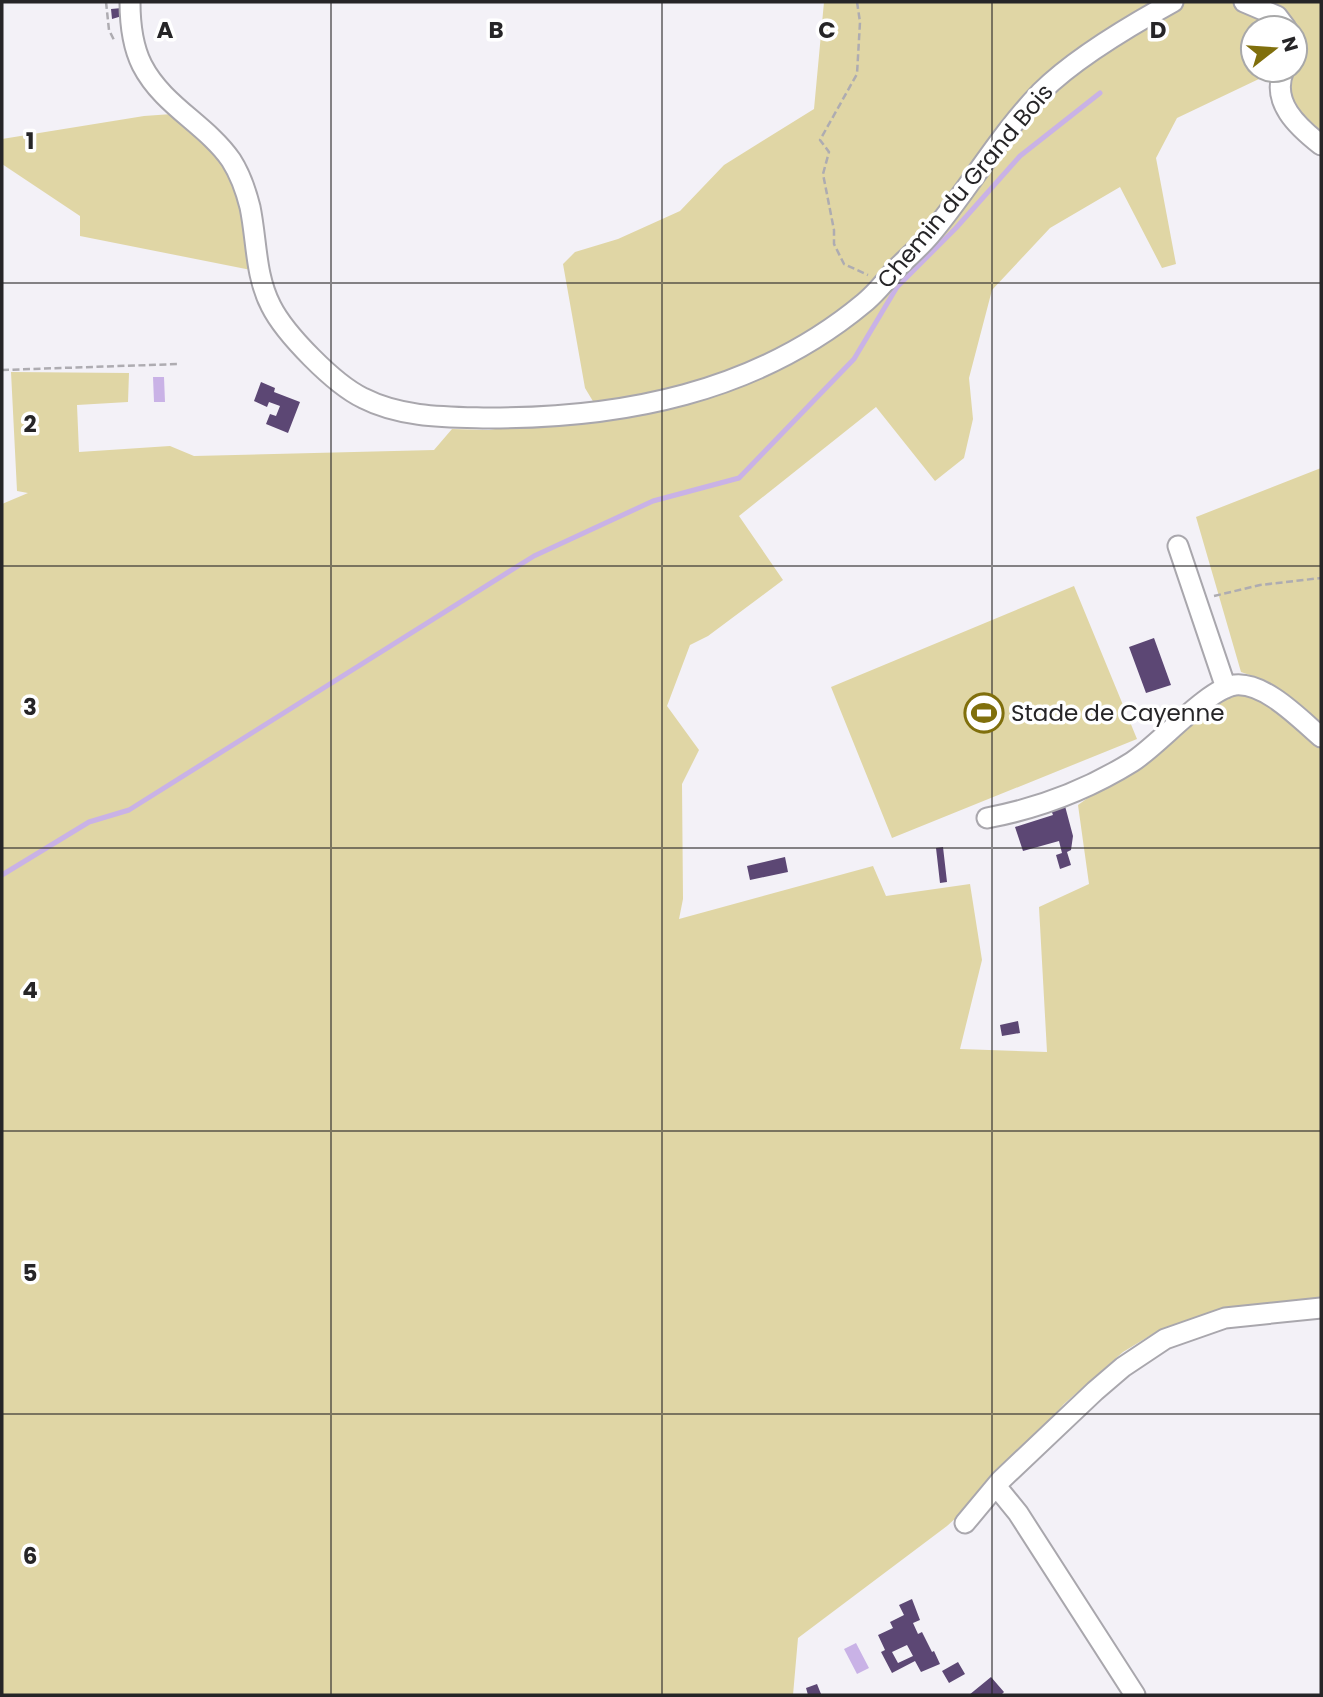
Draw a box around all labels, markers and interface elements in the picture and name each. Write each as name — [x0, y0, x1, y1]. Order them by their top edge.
text: A — [157, 14, 174, 46]
text: B — [488, 14, 504, 46]
text: C — [818, 14, 836, 46]
text: D — [1150, 14, 1166, 46]
north arrow — [1239, 14, 1309, 84]
text: N — [1275, 33, 1305, 55]
street label: Chemin du Grand Bois — [870, 77, 1060, 295]
text: 1 — [26, 125, 34, 157]
text: 2 — [23, 408, 37, 440]
text: 3 — [23, 691, 37, 723]
sports icon: Stade de Cayenne — [963, 692, 1005, 734]
place label: Stade de Cayenne — [1011, 697, 1225, 729]
text: 4 — [22, 974, 38, 1006]
text: 5 — [23, 1257, 37, 1289]
text: 6 — [23, 1540, 37, 1572]

